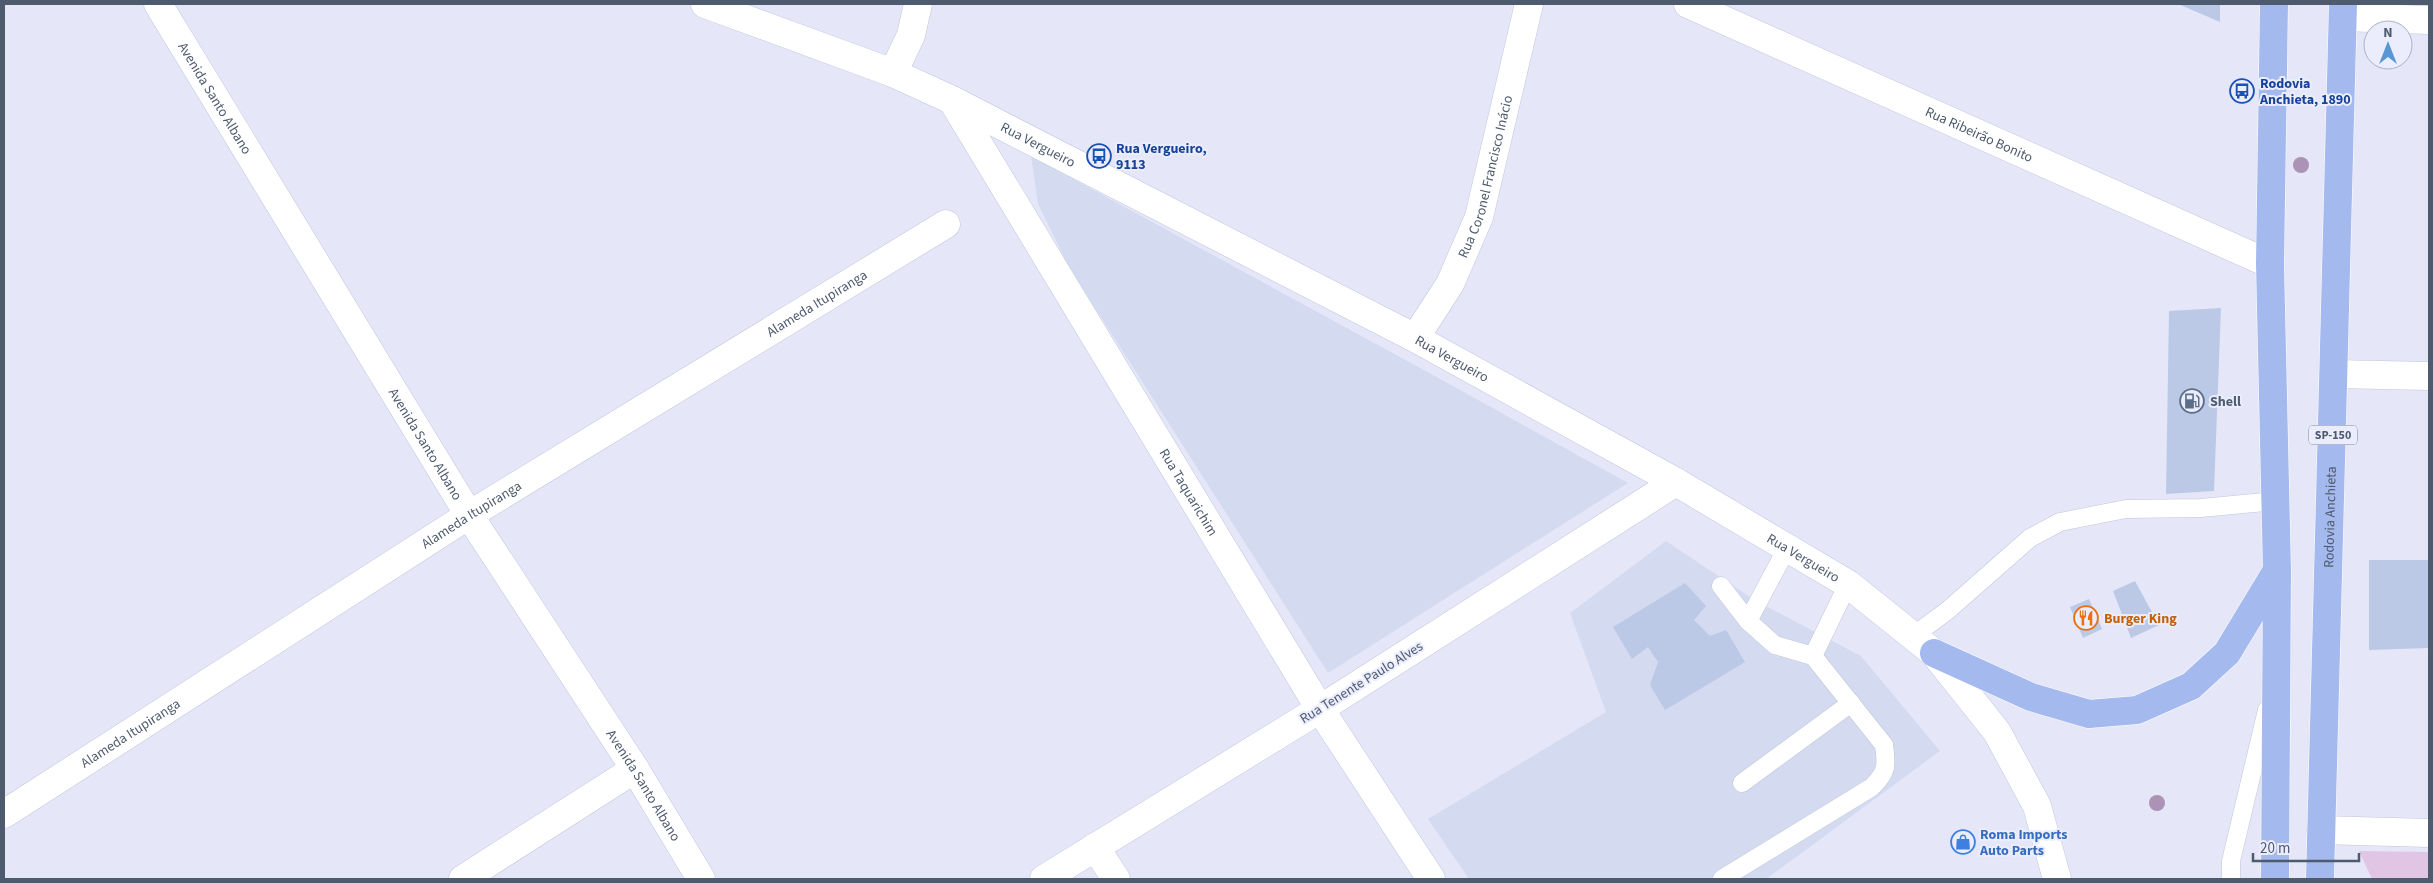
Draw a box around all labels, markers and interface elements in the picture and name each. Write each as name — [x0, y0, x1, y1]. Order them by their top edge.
north arrow — [2363, 20, 2413, 70]
text: N — [2383, 23, 2393, 43]
street label: Avenida Santo Albano — [173, 39, 256, 158]
place label: Rodovia Anchieta, 1890 — [2259, 74, 2351, 110]
bus stop icon: Rodovia Anchieta, 1890 — [2229, 78, 2255, 104]
street label: Rua Coronel Francisco Inácio — [1453, 93, 1518, 261]
street label: Rua Ribeirão Bonito — [1922, 102, 2036, 168]
street label: Rua Vergueiro — [997, 118, 1079, 173]
place label: Rua Vergueiro, 9113 — [1116, 139, 1207, 175]
bus stop icon: Rua Vergueiro, 9113 — [1086, 143, 1112, 169]
street label: Alameda Itupiranga — [763, 265, 871, 342]
street label: Rua Vergueiro — [1411, 331, 1492, 388]
street label: Avenida Santo Albano — [383, 385, 467, 504]
fuel station icon: Shell — [2179, 388, 2205, 414]
place label: Shell — [2210, 392, 2241, 412]
road number: SP-150 — [2309, 426, 2357, 444]
street label: Rua Taquarichim — [1154, 445, 1222, 540]
street label: Rodovia Anchieta — [2319, 466, 2342, 568]
street label: Alameda Itupiranga — [418, 476, 526, 554]
street label: Rua Vergueiro — [1763, 529, 1843, 588]
restaurant icon: Burger King — [2073, 605, 2099, 631]
place label: Burger King — [2104, 609, 2177, 629]
street label: Rua Tenente Paulo Alves — [1296, 637, 1427, 729]
street label: Alameda Itupiranga — [77, 694, 184, 773]
street label: Avenida Santo Albano — [601, 726, 685, 845]
place label: Roma Imports Auto Parts — [1979, 825, 2067, 861]
shop icon: Roma Imports Auto Parts — [1950, 829, 1976, 855]
scale bar — [2253, 830, 2359, 862]
text: 20 m — [2260, 838, 2290, 859]

